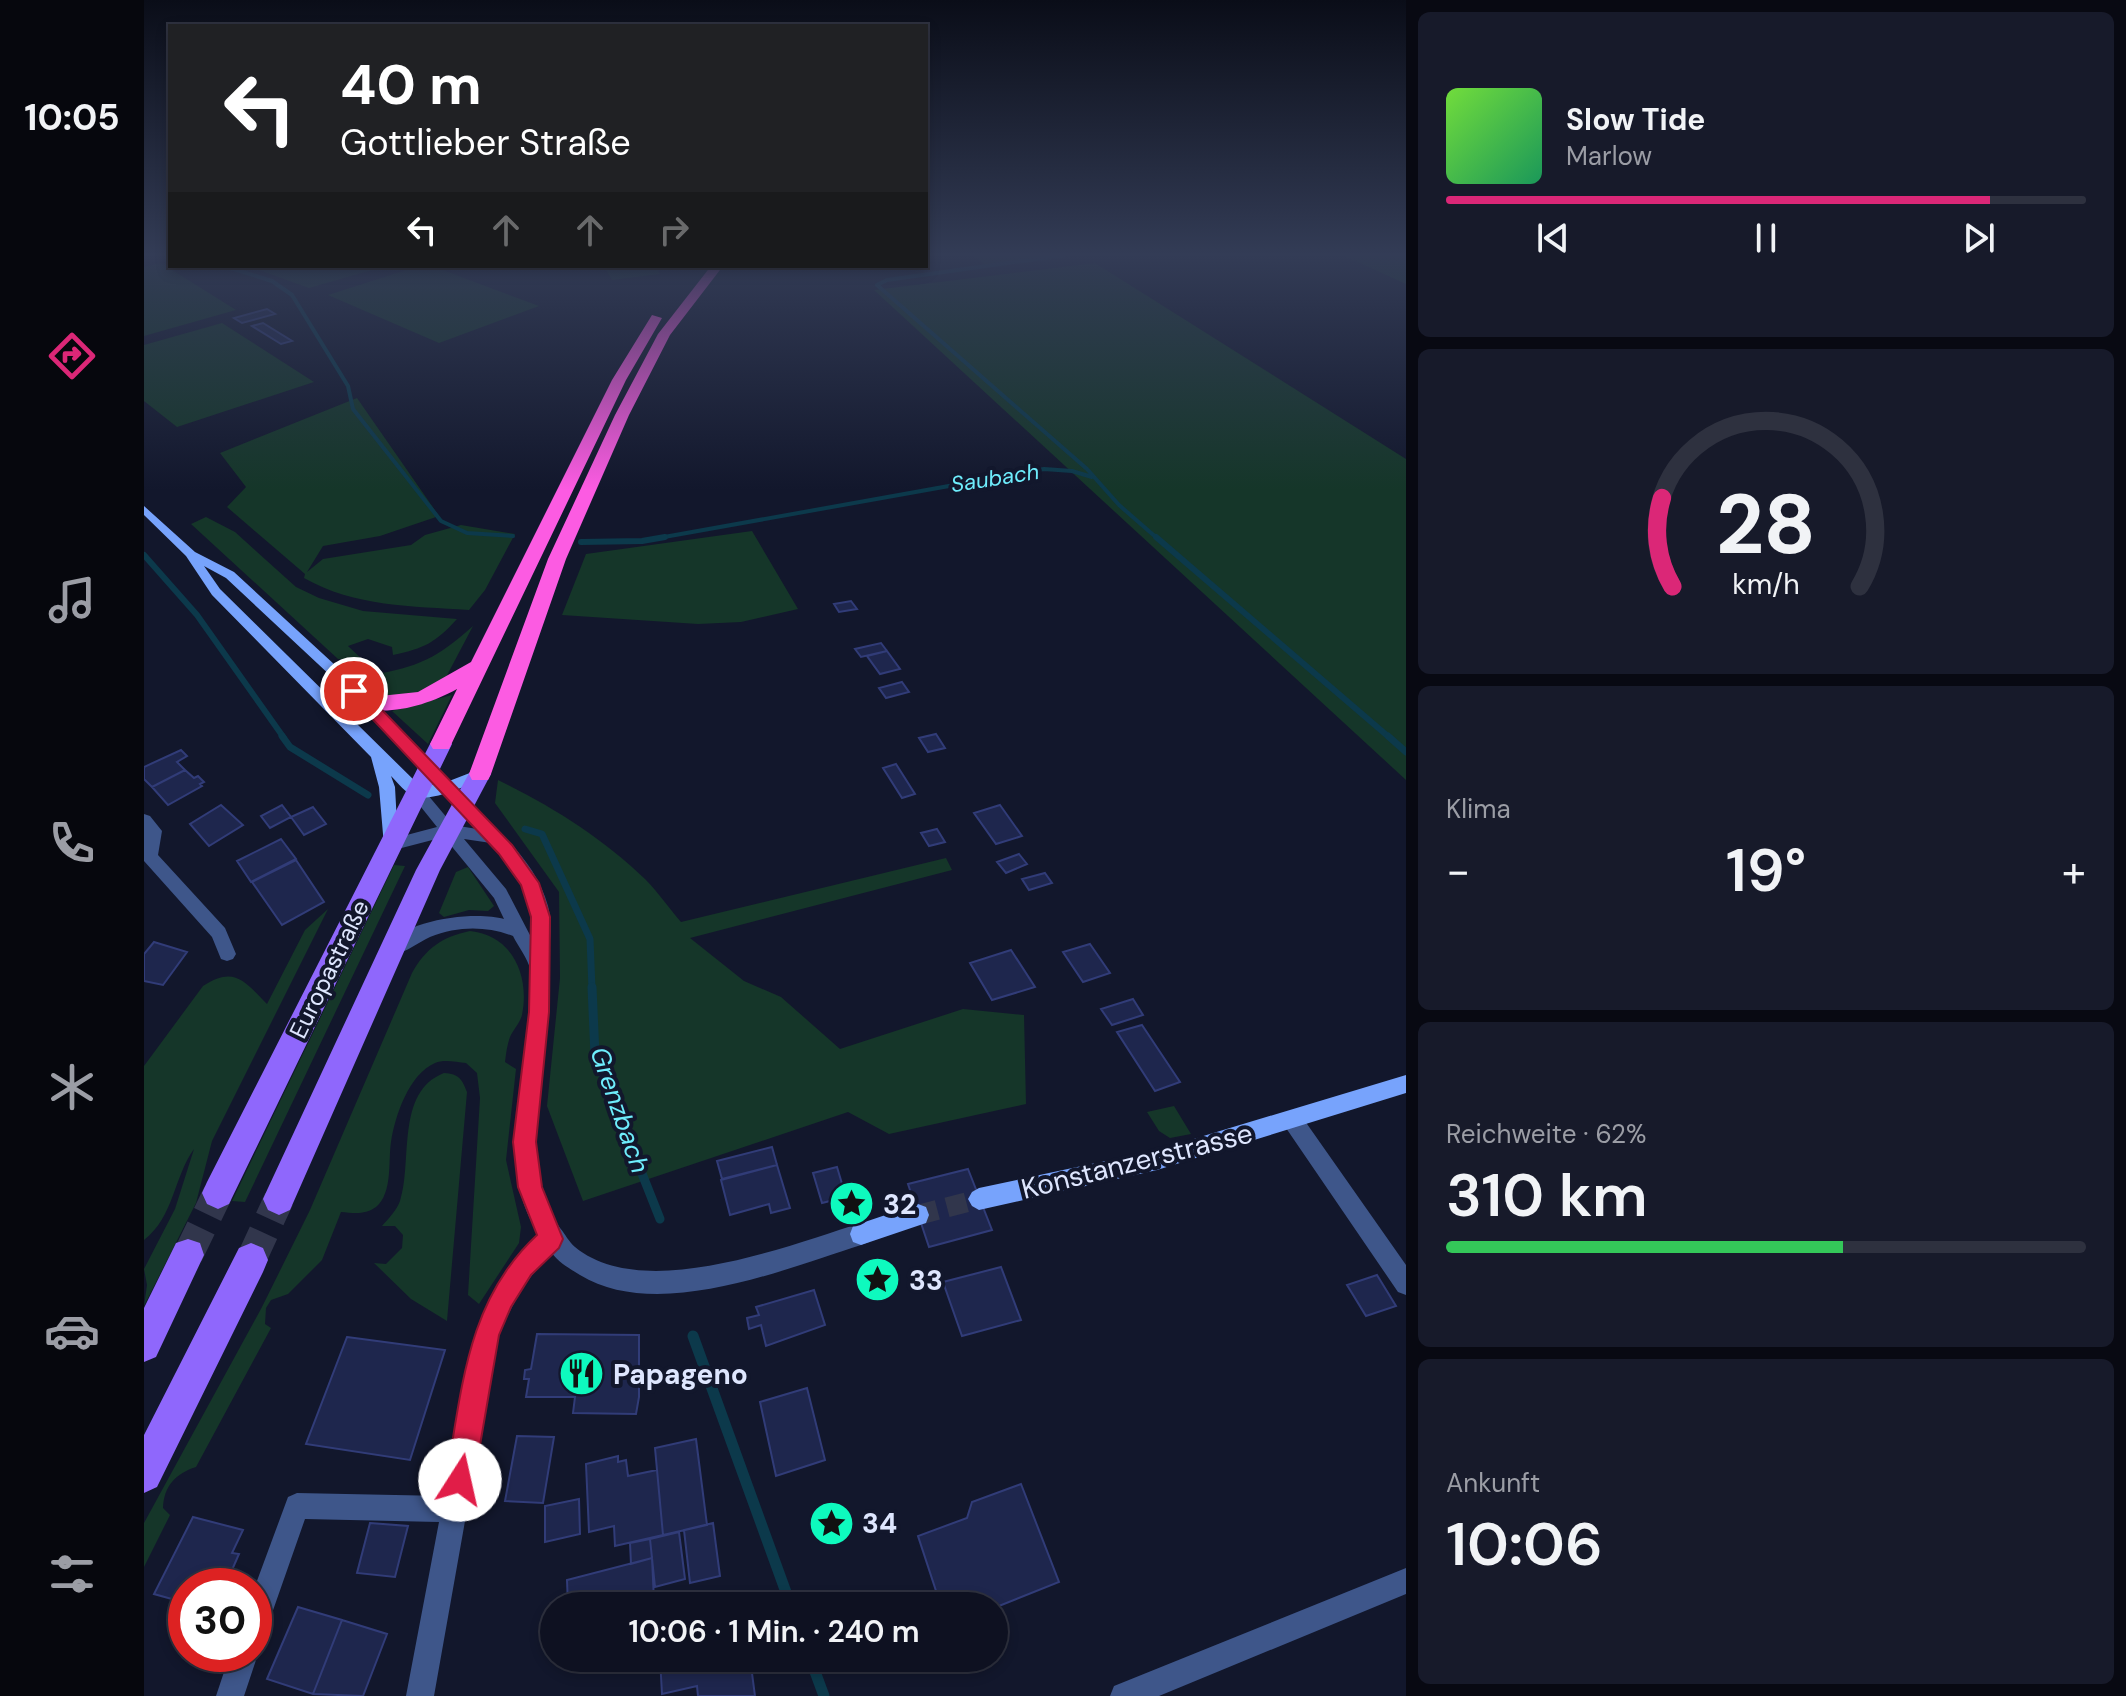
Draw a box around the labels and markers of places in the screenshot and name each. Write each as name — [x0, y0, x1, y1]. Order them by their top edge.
pin — [320, 657, 388, 725]
place icon: 32 — [828, 1180, 876, 1228]
place label: 32 — [883, 1186, 916, 1223]
place icon: 33 — [854, 1256, 902, 1304]
place label: 33 — [909, 1262, 943, 1299]
restaurant icon: Papageno — [558, 1350, 606, 1398]
place label: Papageno — [613, 1356, 748, 1393]
place icon: 34 — [807, 1499, 855, 1547]
place label: 34 — [862, 1505, 897, 1542]

